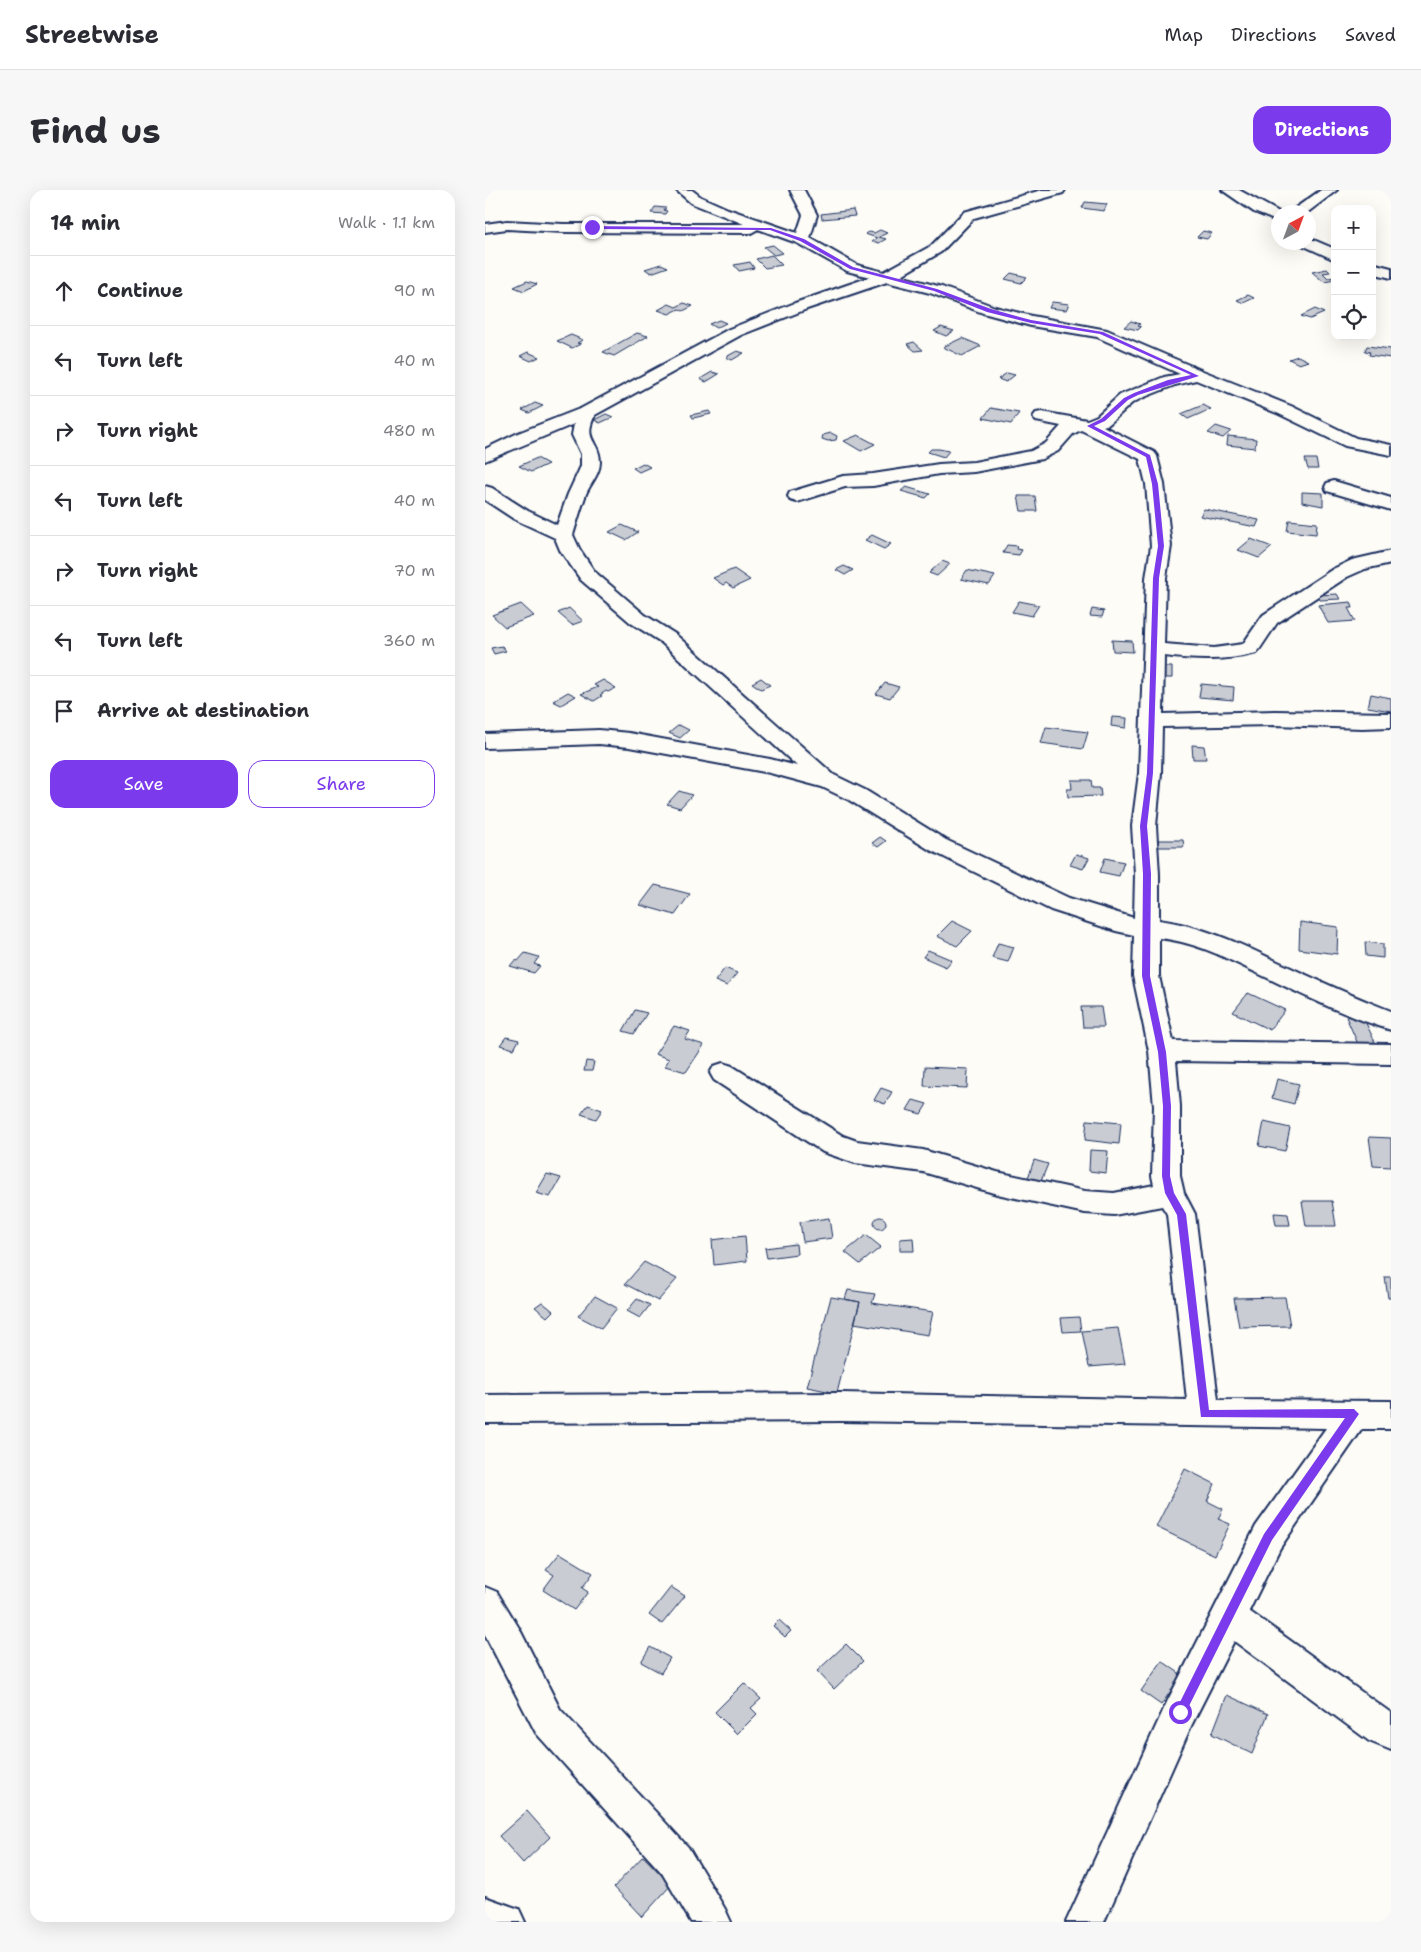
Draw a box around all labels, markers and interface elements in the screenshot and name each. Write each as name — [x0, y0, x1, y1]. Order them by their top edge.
text: Streetwise — [25, 19, 159, 51]
text: Map — [1165, 23, 1203, 47]
text: Directions — [1231, 23, 1317, 47]
text: Saved — [1345, 23, 1396, 47]
button: Directions — [1253, 106, 1391, 154]
text: Find us — [30, 107, 161, 154]
north arrow — [1271, 205, 1316, 250]
map controls — [1331, 205, 1376, 340]
button: + — [1331, 205, 1376, 250]
text: 14 min — [50, 209, 120, 237]
text: Walk · 1.1 km — [338, 212, 435, 233]
route end — [581, 216, 604, 239]
button: − — [1331, 250, 1376, 295]
icon: ahead — [50, 277, 78, 305]
text: Continue — [97, 278, 183, 303]
text: 90 m — [394, 280, 435, 301]
button: locate — [1331, 295, 1376, 340]
icon: left — [50, 347, 78, 375]
text: Turn left — [97, 348, 183, 373]
text: 40 m — [393, 350, 435, 371]
icon: right — [50, 417, 78, 445]
text: Turn right — [97, 418, 198, 443]
text: 480 m — [383, 420, 435, 441]
icon: left — [50, 487, 78, 515]
text: Turn left — [97, 488, 183, 513]
text: 40 m — [393, 490, 435, 511]
icon: right — [50, 557, 78, 585]
text: Turn right — [97, 558, 198, 583]
text: 70 m — [394, 560, 435, 581]
icon: left — [50, 627, 78, 655]
text: Turn left — [97, 628, 183, 653]
text: 360 m — [383, 630, 435, 651]
icon: arrive — [50, 697, 78, 725]
text: Arrive at destination — [97, 698, 309, 723]
button: Save — [50, 760, 238, 808]
button: Share — [248, 760, 435, 808]
route start — [1169, 1701, 1192, 1724]

